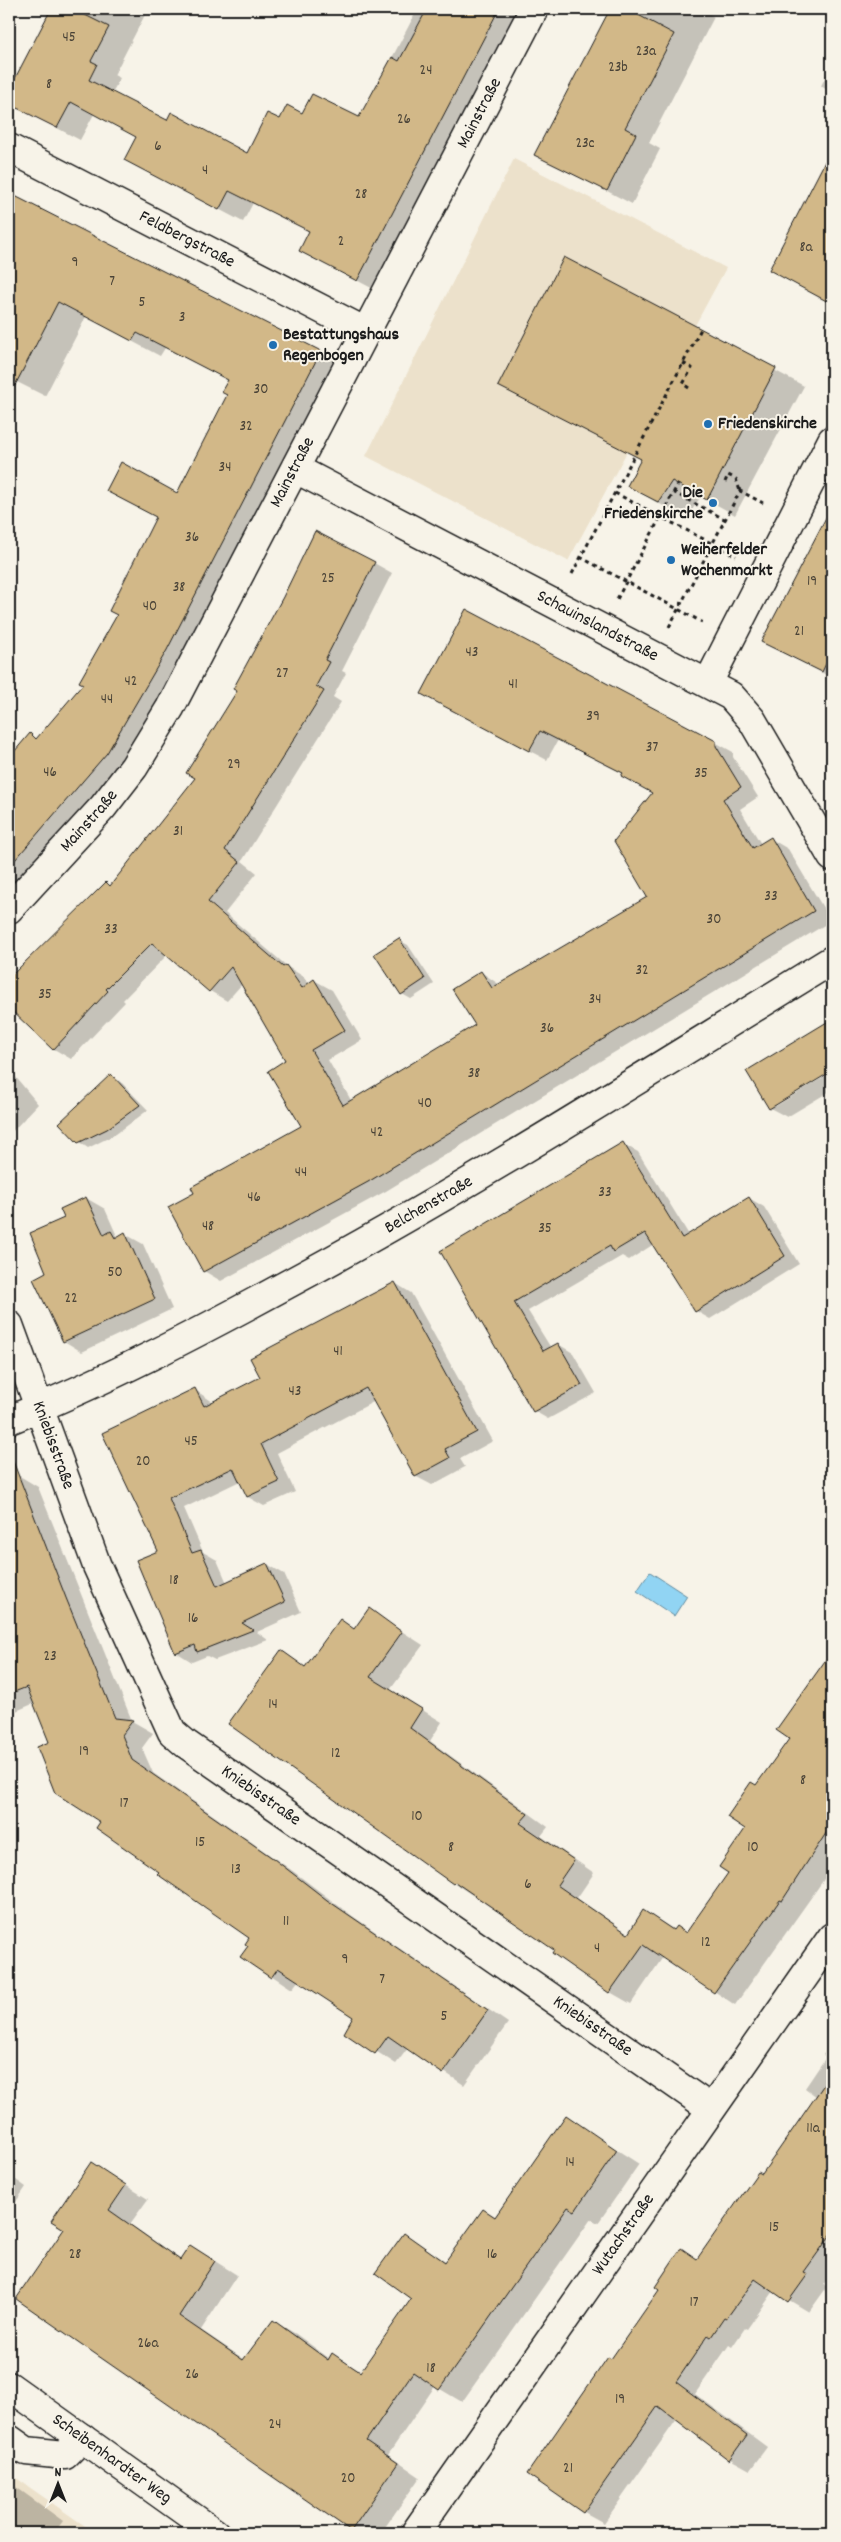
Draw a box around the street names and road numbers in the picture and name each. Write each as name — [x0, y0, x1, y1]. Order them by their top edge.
street label: Mainstraße — [451, 73, 509, 153]
street label: Feldbergstraße — [134, 204, 239, 275]
street label: Mainstraße — [264, 433, 321, 512]
street label: Schauinslandstraße — [532, 584, 663, 668]
street label: Mainstraße — [55, 785, 124, 858]
street label: Belchenstraße — [380, 1170, 478, 1241]
street label: Kniebisstraße — [25, 1398, 81, 1493]
street label: Kniebisstraße — [216, 1759, 306, 1832]
street label: Kniebisstraße — [547, 1990, 638, 2063]
street label: Wutachstraße — [586, 2189, 661, 2281]
street label: Scheibenhardter Weg — [46, 2408, 177, 2511]

